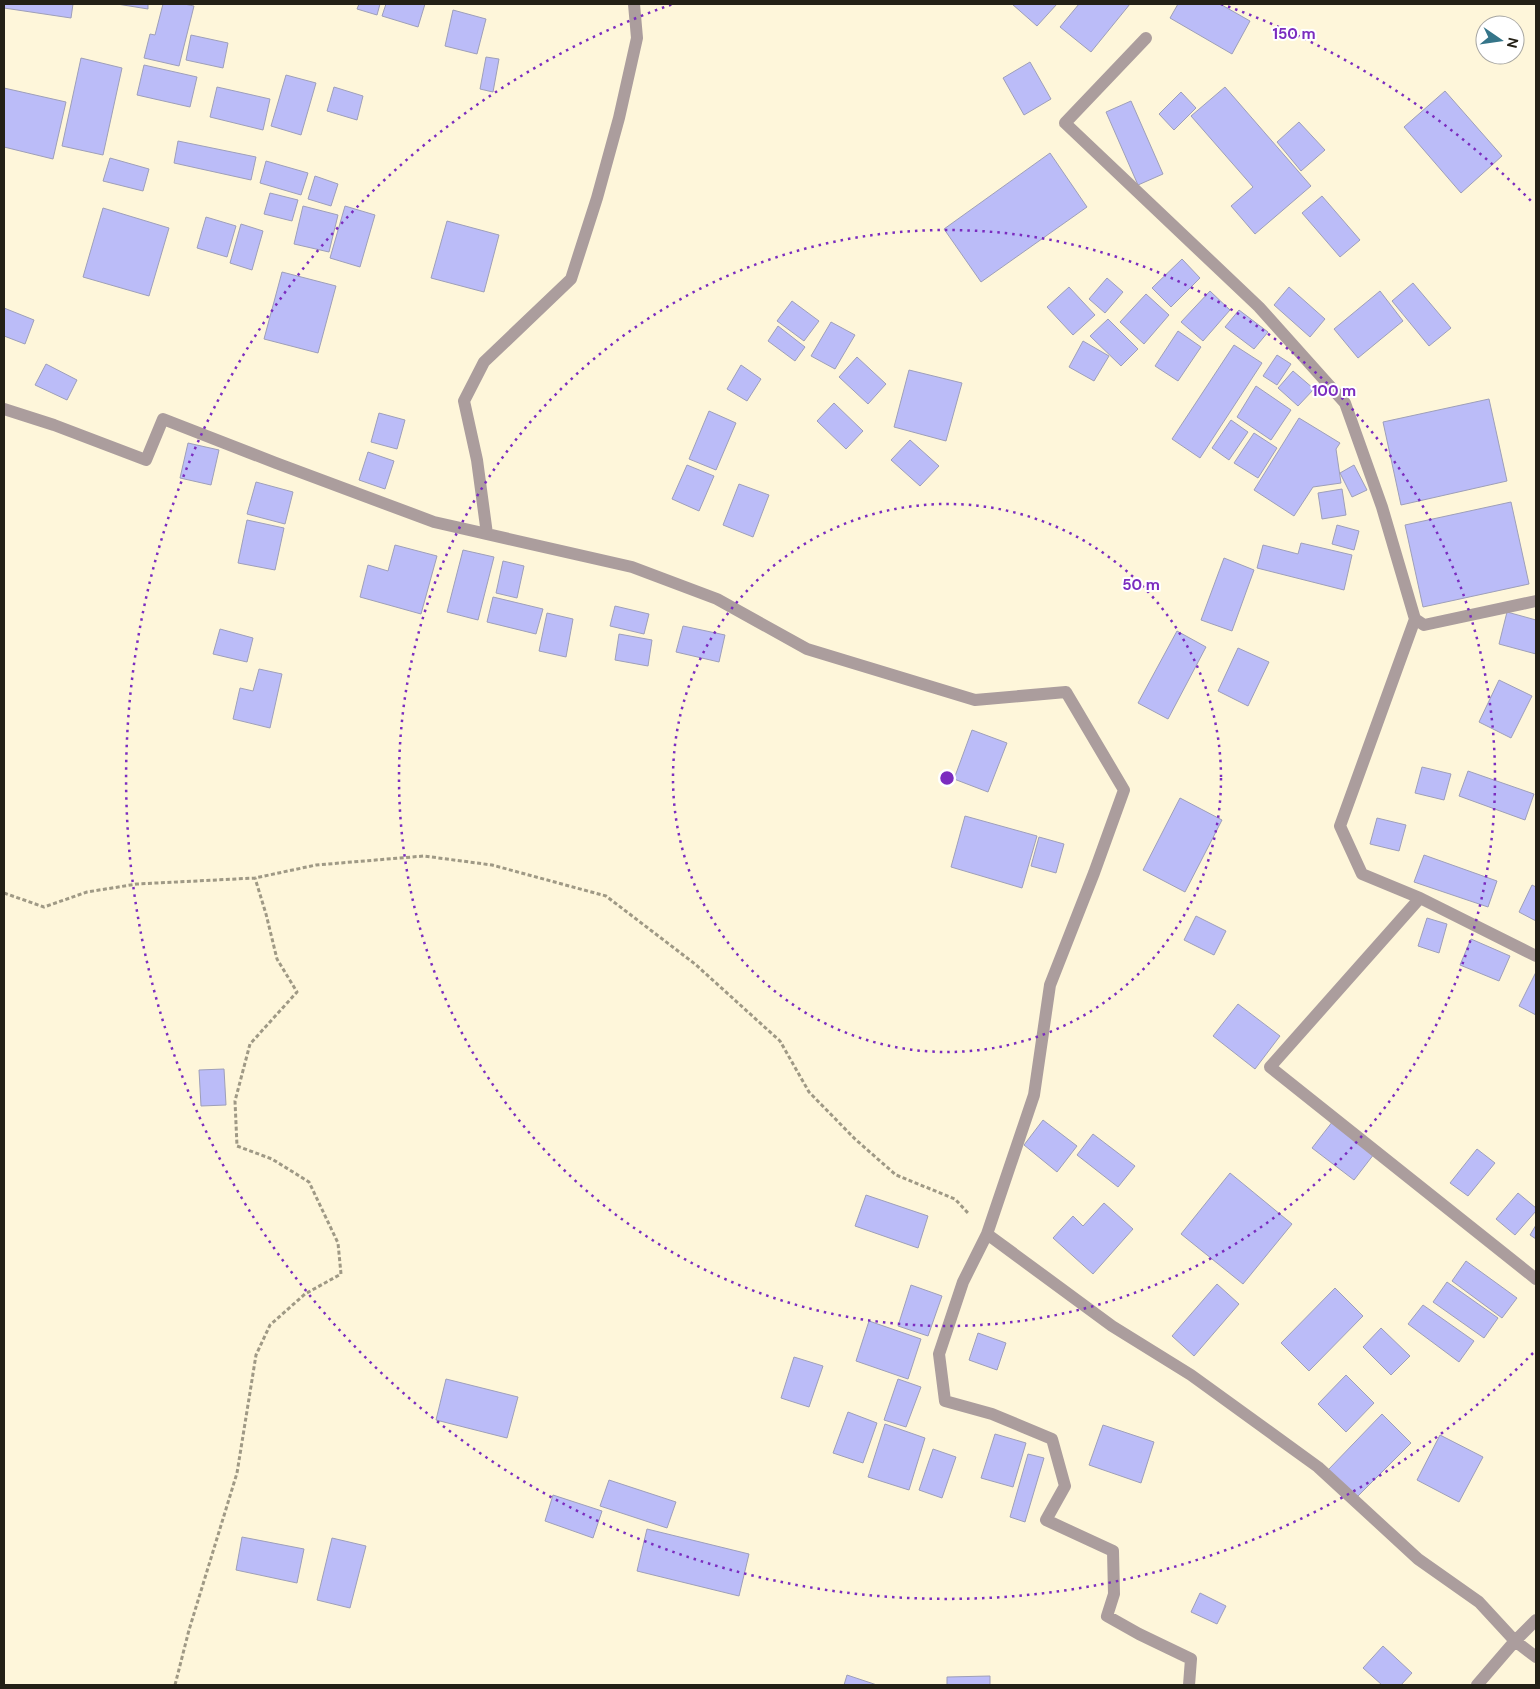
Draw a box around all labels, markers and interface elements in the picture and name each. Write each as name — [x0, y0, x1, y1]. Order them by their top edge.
north arrow — [1475, 15, 1525, 65]
text: 150 m — [1273, 24, 1316, 44]
text: N — [1503, 36, 1523, 50]
text: 100 m — [1312, 381, 1356, 401]
text: 50 m — [1122, 575, 1160, 595]
centre of rings — [938, 769, 956, 787]

